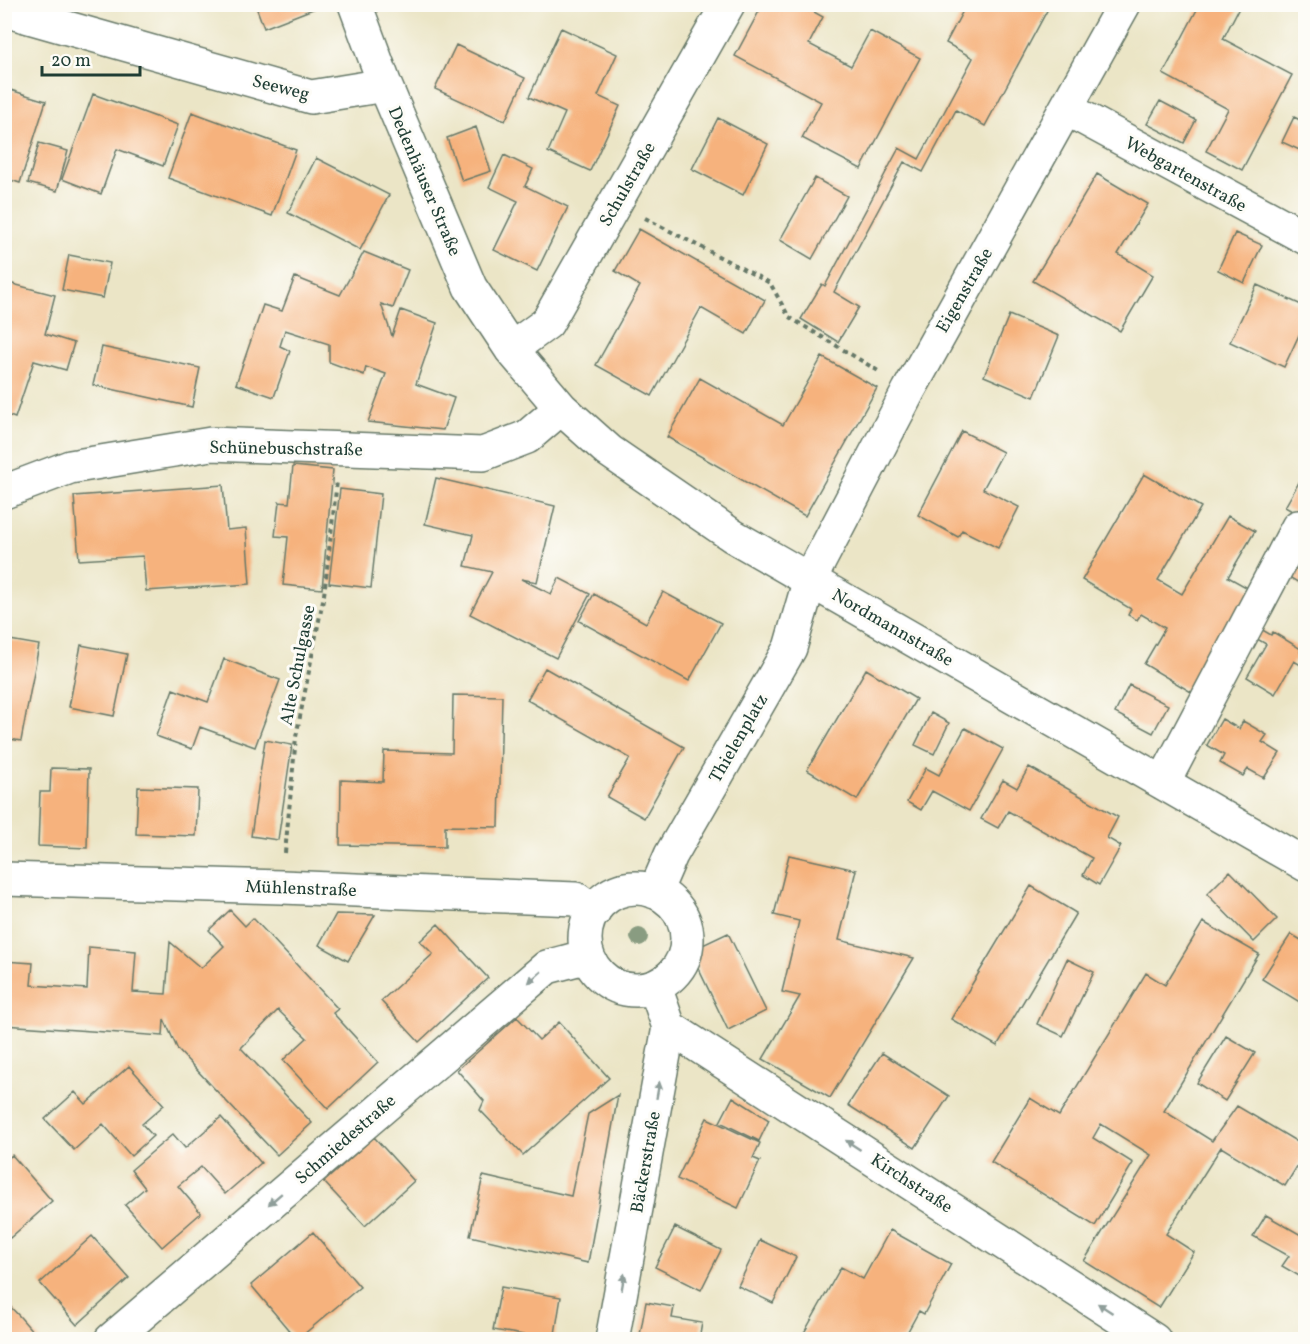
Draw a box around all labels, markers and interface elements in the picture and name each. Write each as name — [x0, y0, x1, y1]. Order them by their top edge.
scale bar — [42, 39, 140, 77]
text: 20 m — [51, 49, 91, 74]
street label: Seeweg — [249, 69, 312, 108]
street label: Dedenhäuser Straße — [381, 103, 466, 260]
street label: Webgartenstraße — [1120, 131, 1251, 219]
street label: Schulstraße — [594, 138, 663, 232]
street label: Eigenstraße — [931, 244, 1000, 338]
street label: Schünebuschstraße — [209, 436, 363, 463]
street label: Nordmannstraße — [827, 583, 958, 673]
street label: Alte Schulgasse — [275, 603, 322, 728]
street label: Thielenplatz — [704, 690, 775, 788]
street label: Mühlenstraße — [245, 875, 357, 904]
one-way arrow — [528, 970, 543, 983]
one-way arrow — [654, 1080, 663, 1099]
street label: Schmiedestraße — [290, 1089, 402, 1191]
street label: Bäckerstraße — [625, 1109, 668, 1215]
one-way arrow — [845, 1140, 861, 1151]
street label: Kirchstraße — [865, 1148, 957, 1220]
one-way arrow — [267, 1193, 283, 1206]
one-way arrow — [619, 1272, 628, 1291]
one-way arrow — [1097, 1303, 1113, 1314]

